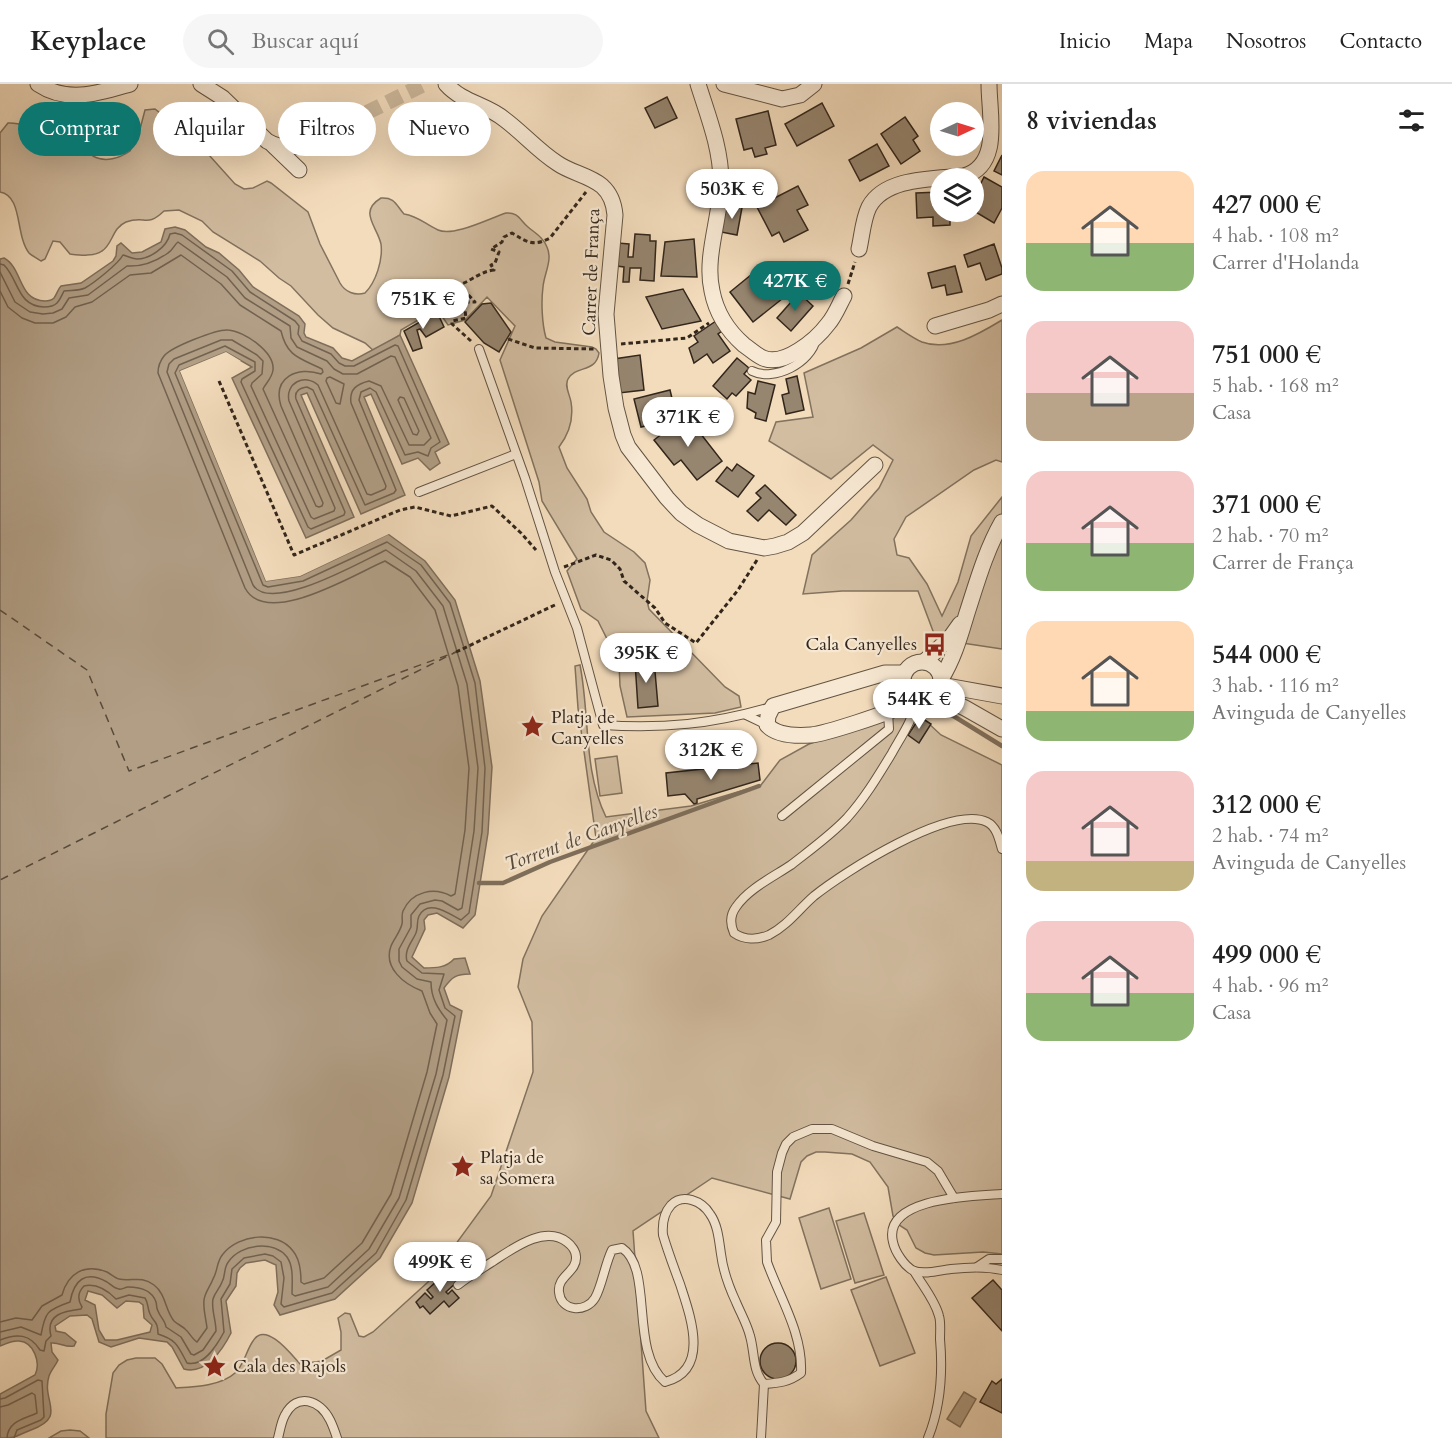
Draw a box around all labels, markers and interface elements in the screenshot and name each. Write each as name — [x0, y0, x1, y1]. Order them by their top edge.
search box — [183, 14, 603, 68]
text: Keyplace — [30, 22, 147, 60]
icon: search — [204, 25, 237, 58]
text: Buscar aquí — [252, 26, 359, 56]
text: Inicio — [1059, 27, 1111, 56]
text: Mapa — [1144, 27, 1193, 56]
text: Nosotros — [1226, 27, 1306, 56]
text: Contacto — [1339, 27, 1422, 56]
chip: Comprar — [18, 102, 141, 156]
chip: Alquilar — [153, 102, 266, 156]
chip: Filtros — [278, 102, 376, 156]
chip: Nuevo — [388, 102, 491, 156]
north arrow — [930, 102, 984, 156]
map controls — [930, 102, 984, 222]
text: 8 viviendas — [1026, 103, 1157, 138]
icon: filters — [1395, 104, 1428, 137]
button: layers — [930, 168, 984, 222]
pin: 503K € — [683, 169, 781, 220]
text: 503K € — [700, 175, 764, 202]
text: 427 000 € — [1212, 187, 1321, 222]
icon: home — [1074, 195, 1146, 267]
street label: Carrer de França — [577, 208, 606, 336]
text: 4 hab. · 108 m² — [1212, 222, 1339, 249]
text: Carrer d'Holanda — [1212, 249, 1359, 276]
pin: 427K € — [746, 261, 844, 312]
text: 427K € — [763, 267, 827, 294]
pin: 751K € — [374, 279, 472, 330]
text: 751K € — [391, 285, 455, 312]
text: 751 000 € — [1212, 337, 1321, 372]
icon: home — [1074, 345, 1146, 417]
text: 5 hab. · 168 m² — [1212, 372, 1339, 399]
pin: 371K € — [639, 397, 737, 448]
text: Casa — [1212, 399, 1251, 426]
text: 371K € — [656, 403, 720, 430]
text: 371 000 € — [1212, 487, 1321, 522]
icon: home — [1074, 495, 1146, 567]
text: 2 hab. · 70 m² — [1212, 522, 1328, 549]
text: Carrer de França — [1212, 549, 1354, 576]
bus stop icon: Cala Canyelles — [922, 631, 948, 657]
place label: Cala Canyelles — [805, 632, 917, 657]
pin: 395K € — [597, 633, 695, 684]
text: 544 000 € — [1212, 637, 1321, 672]
text: 395K € — [614, 639, 678, 666]
icon: home — [1074, 645, 1146, 717]
text: 3 hab. · 116 m² — [1212, 672, 1339, 699]
pin: 544K € — [870, 679, 968, 730]
text: 544K € — [887, 685, 951, 712]
text: Avinguda de Canyelles — [1212, 699, 1406, 726]
place label: Platja de Canyelles — [551, 705, 624, 751]
place icon: Platja de Canyelles — [520, 714, 546, 740]
pin: 312K € — [662, 730, 760, 781]
text: 312K € — [679, 736, 743, 763]
text: 312 000 € — [1212, 787, 1321, 822]
icon: home — [1074, 795, 1146, 867]
water label: Torrent de Canyelles — [501, 797, 662, 878]
text: 2 hab. · 74 m² — [1212, 822, 1328, 849]
text: Avinguda de Canyelles — [1212, 849, 1406, 876]
text: 499 000 € — [1212, 937, 1321, 972]
icon: home — [1074, 945, 1146, 1017]
text: 4 hab. · 96 m² — [1212, 972, 1328, 999]
text: Casa — [1212, 999, 1251, 1026]
place label: Platja de sa Somera — [480, 1145, 555, 1191]
place icon: Platja de sa Somera — [449, 1154, 475, 1180]
pin: 499K € — [391, 1242, 489, 1293]
text: 499K € — [408, 1248, 472, 1275]
place icon: Cala des Rajols — [202, 1353, 228, 1379]
place label: Cala des Rajols — [233, 1354, 346, 1379]

